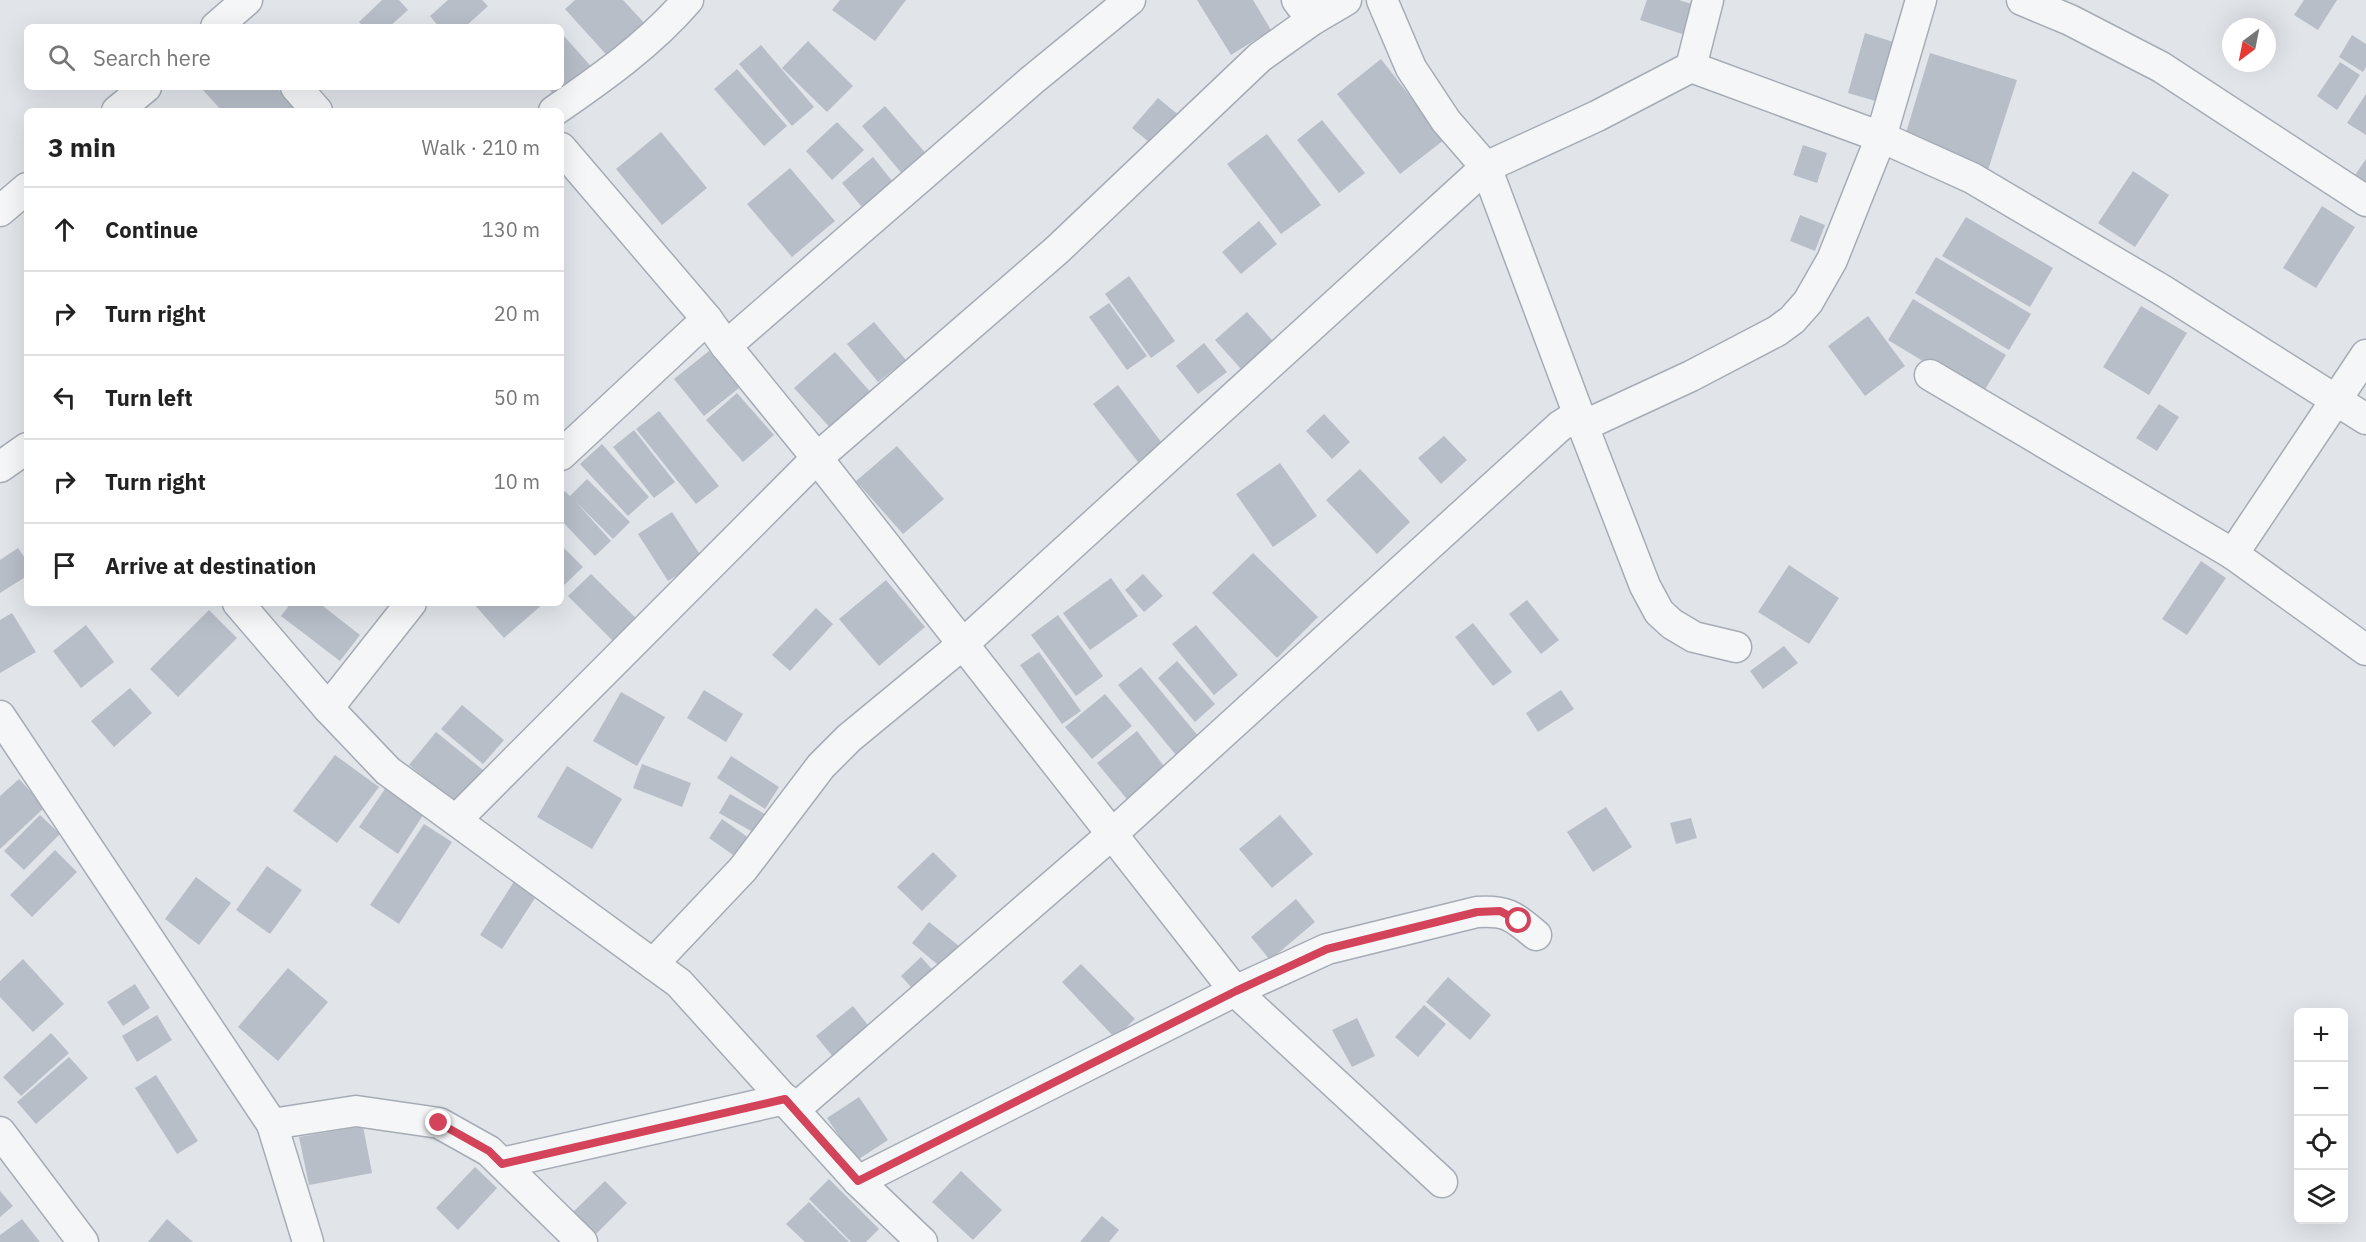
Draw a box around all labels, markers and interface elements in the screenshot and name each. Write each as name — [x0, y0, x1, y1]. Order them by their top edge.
north arrow — [2222, 18, 2276, 72]
search box — [24, 24, 564, 90]
icon: search — [45, 41, 78, 74]
text: Search here — [93, 43, 211, 72]
text: 3 min — [48, 130, 116, 164]
text: Walk · 210 m — [422, 134, 540, 161]
icon: ahead — [48, 213, 81, 246]
text: Continue — [105, 215, 198, 244]
text: 130 m — [482, 216, 540, 243]
icon: right — [48, 297, 81, 330]
text: Turn right — [105, 299, 206, 328]
text: 20 m — [494, 300, 540, 327]
icon: left — [48, 381, 81, 414]
text: Turn left — [105, 383, 193, 412]
text: 50 m — [494, 384, 540, 411]
icon: right — [48, 465, 81, 498]
text: Turn right — [105, 467, 206, 496]
text: 10 m — [494, 468, 540, 495]
icon: arrive — [48, 549, 81, 582]
text: Arrive at destination — [105, 551, 316, 580]
route start — [1505, 907, 1531, 933]
map controls — [2294, 1008, 2348, 1224]
button: + — [2294, 1008, 2348, 1062]
button: − — [2294, 1062, 2348, 1116]
route end — [425, 1109, 451, 1135]
button: locate — [2294, 1116, 2348, 1170]
button: layers — [2294, 1170, 2348, 1224]

